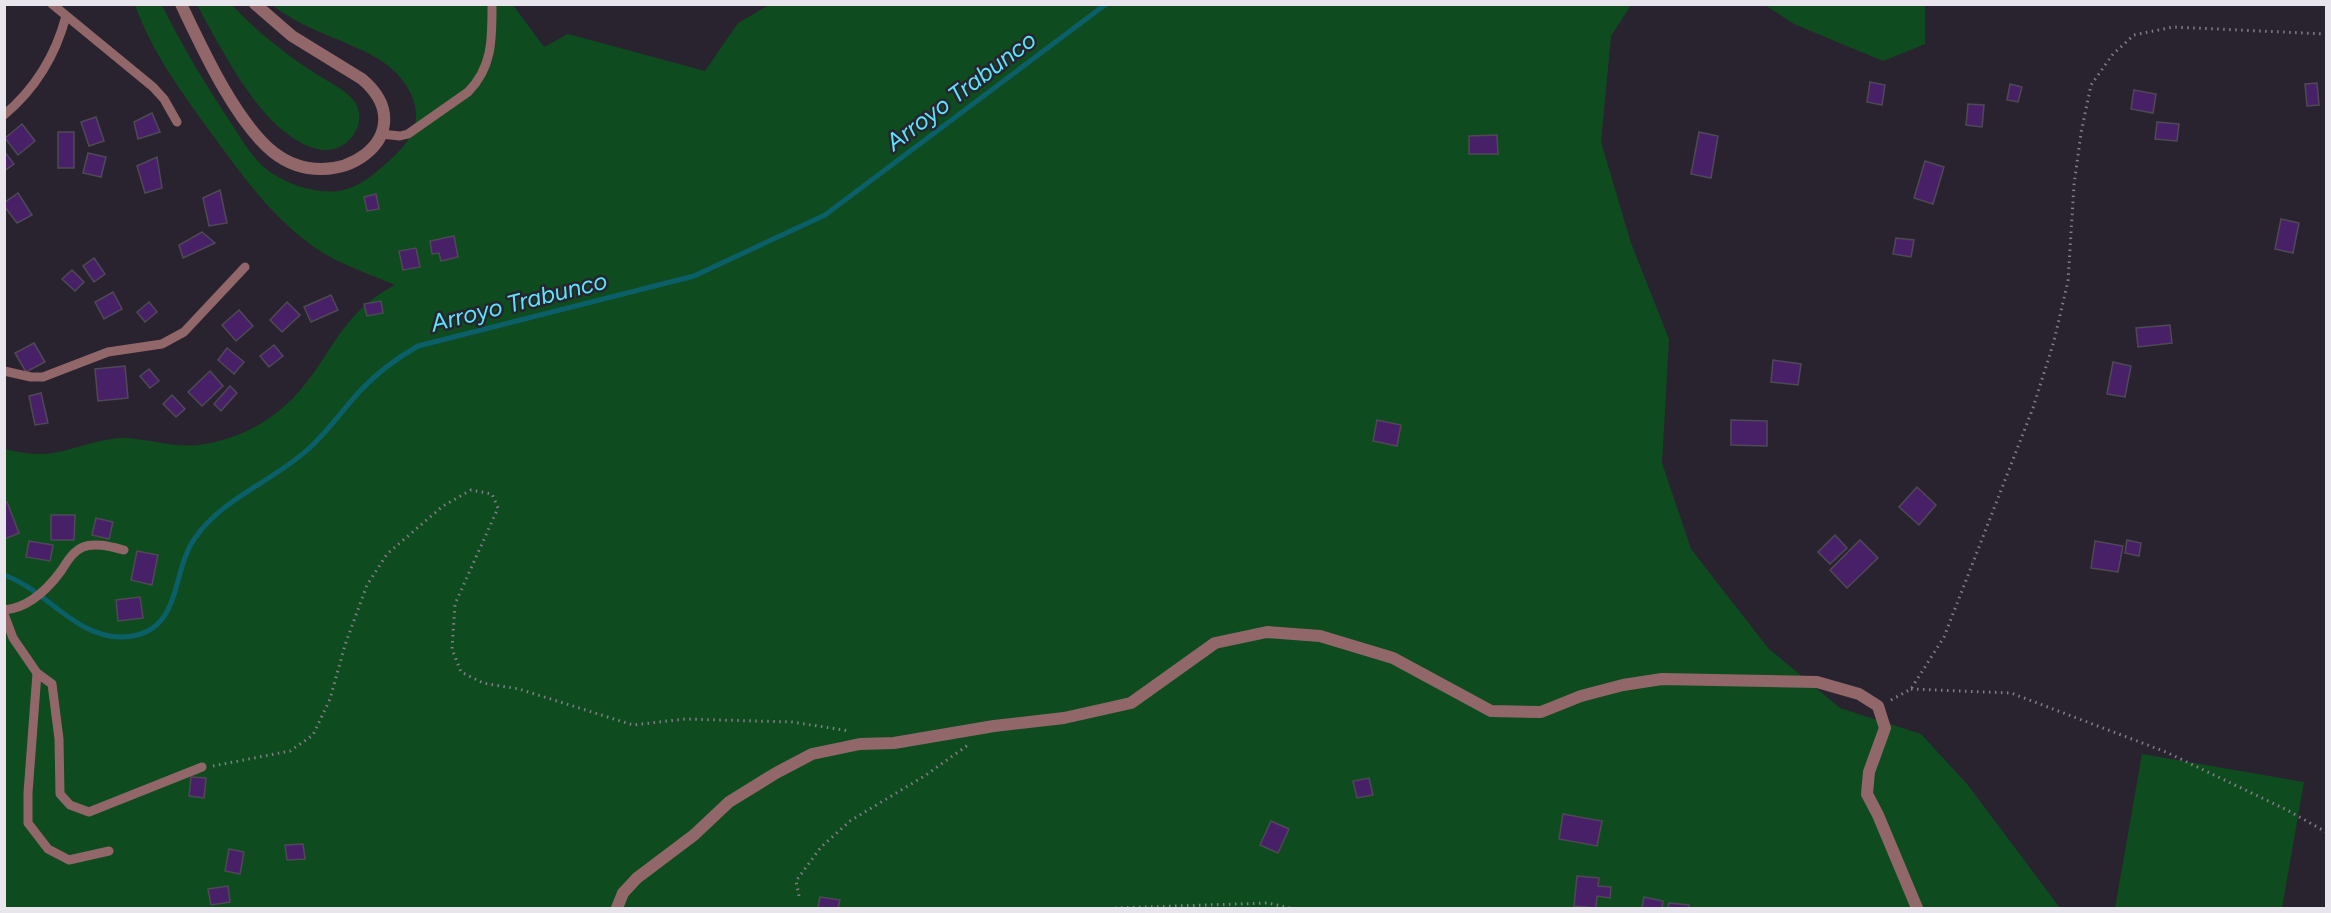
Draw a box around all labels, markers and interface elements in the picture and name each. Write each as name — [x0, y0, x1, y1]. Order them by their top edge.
water label: Arroyo Trabunco — [879, 25, 1042, 157]
water label: Arroyo Trabunco — [427, 266, 610, 338]

